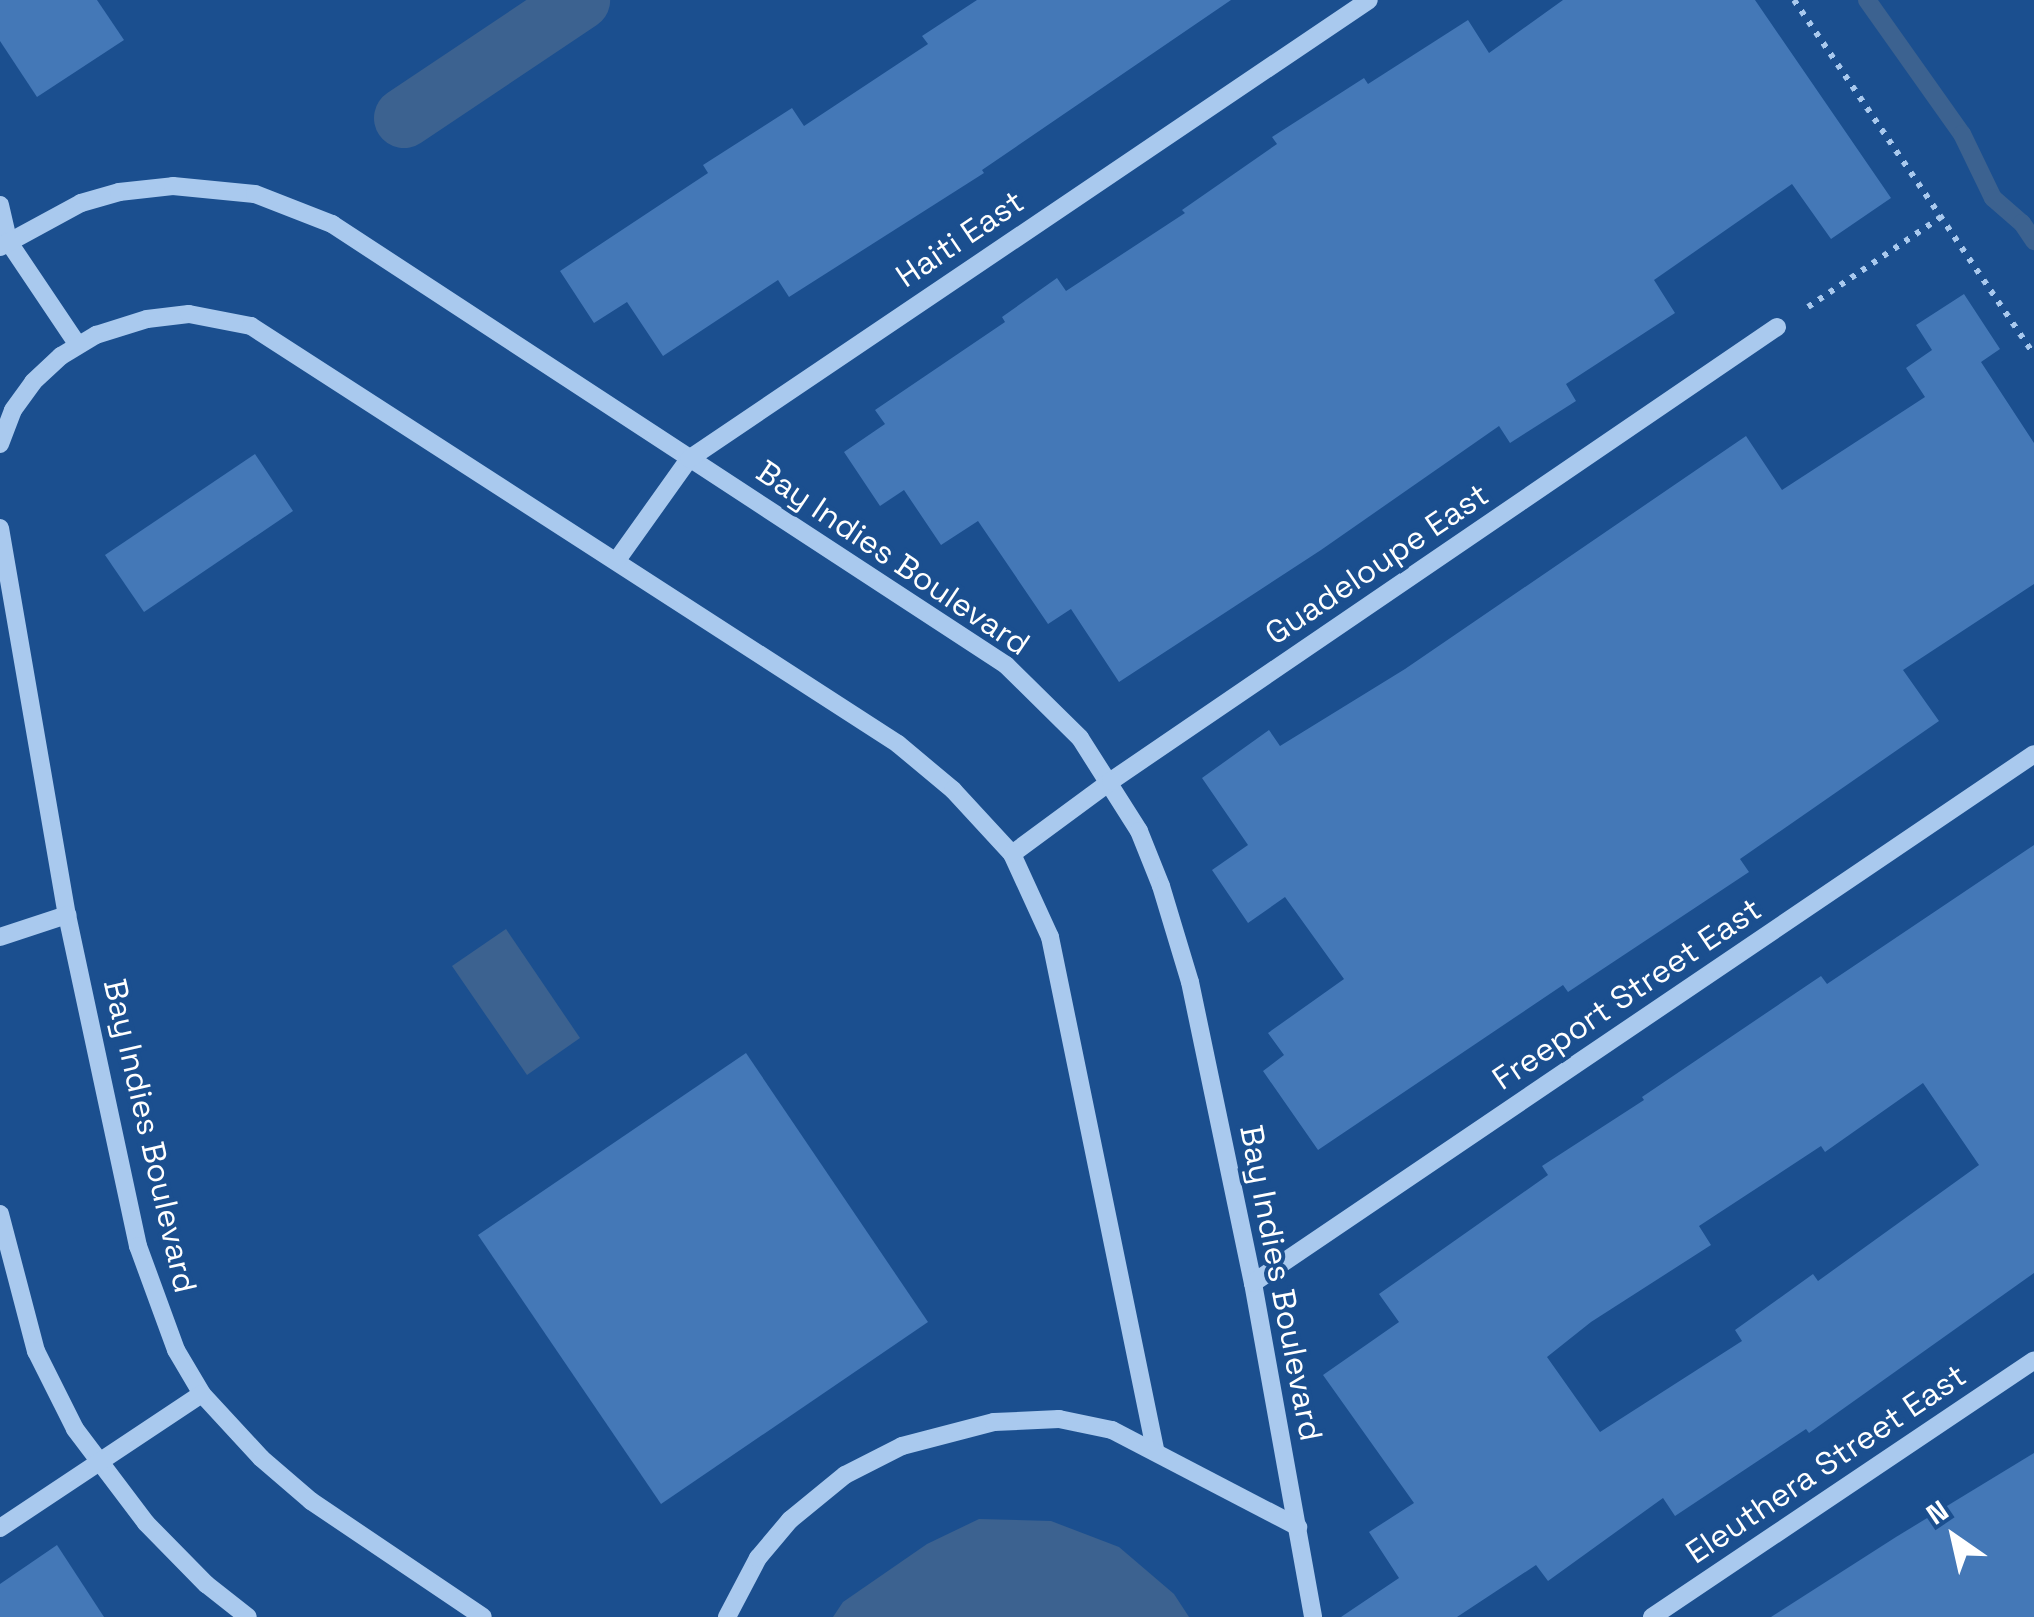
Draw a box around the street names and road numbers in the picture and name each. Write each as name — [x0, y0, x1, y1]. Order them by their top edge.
street label: Haiti East — [889, 182, 1031, 296]
street label: Bay Indies Boulevard — [749, 452, 1037, 664]
street label: Guadeloupe East — [1258, 475, 1496, 653]
street label: Freeport Street East — [1485, 890, 1769, 1098]
street label: Bay Indies Boulevard — [95, 975, 205, 1297]
street label: Bay Indies Boulevard — [1232, 1122, 1330, 1444]
street label: Eleuthera Street East — [1679, 1356, 1973, 1572]

